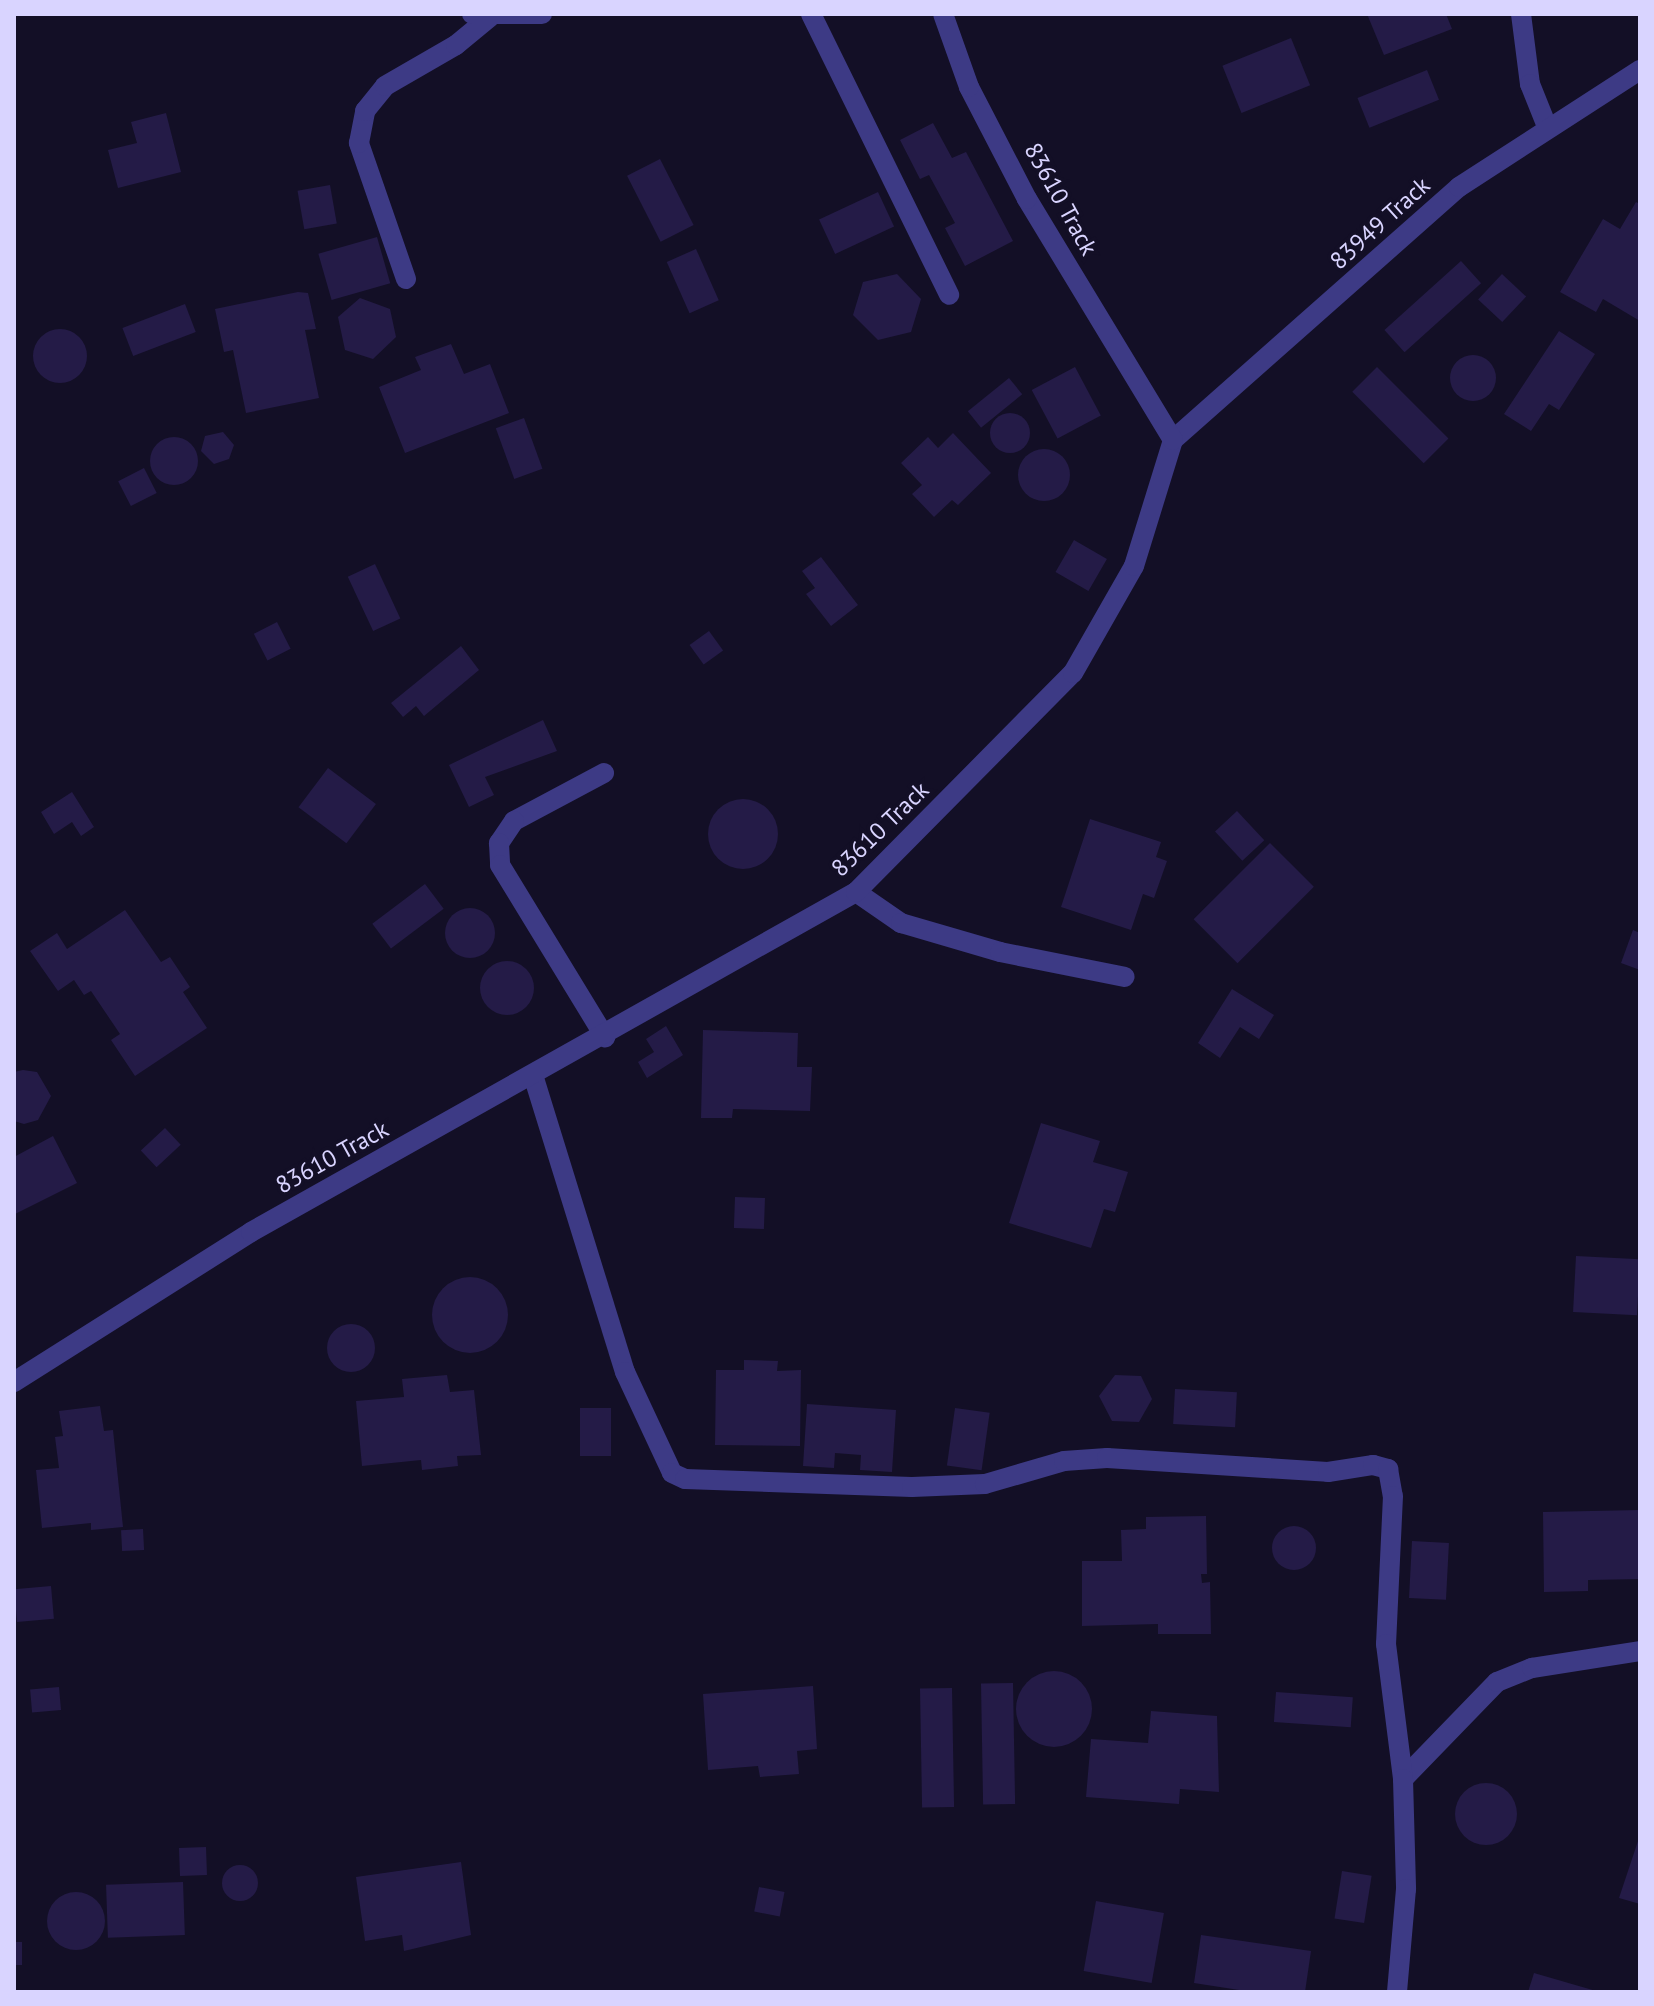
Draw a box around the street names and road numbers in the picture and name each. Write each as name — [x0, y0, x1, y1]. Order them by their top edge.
street label: 83610 Track — [1018, 137, 1104, 261]
street label: 83949 Track — [1324, 170, 1436, 276]
street label: 83610 Track — [825, 775, 935, 883]
street label: 83610 Track — [270, 1114, 394, 1200]

